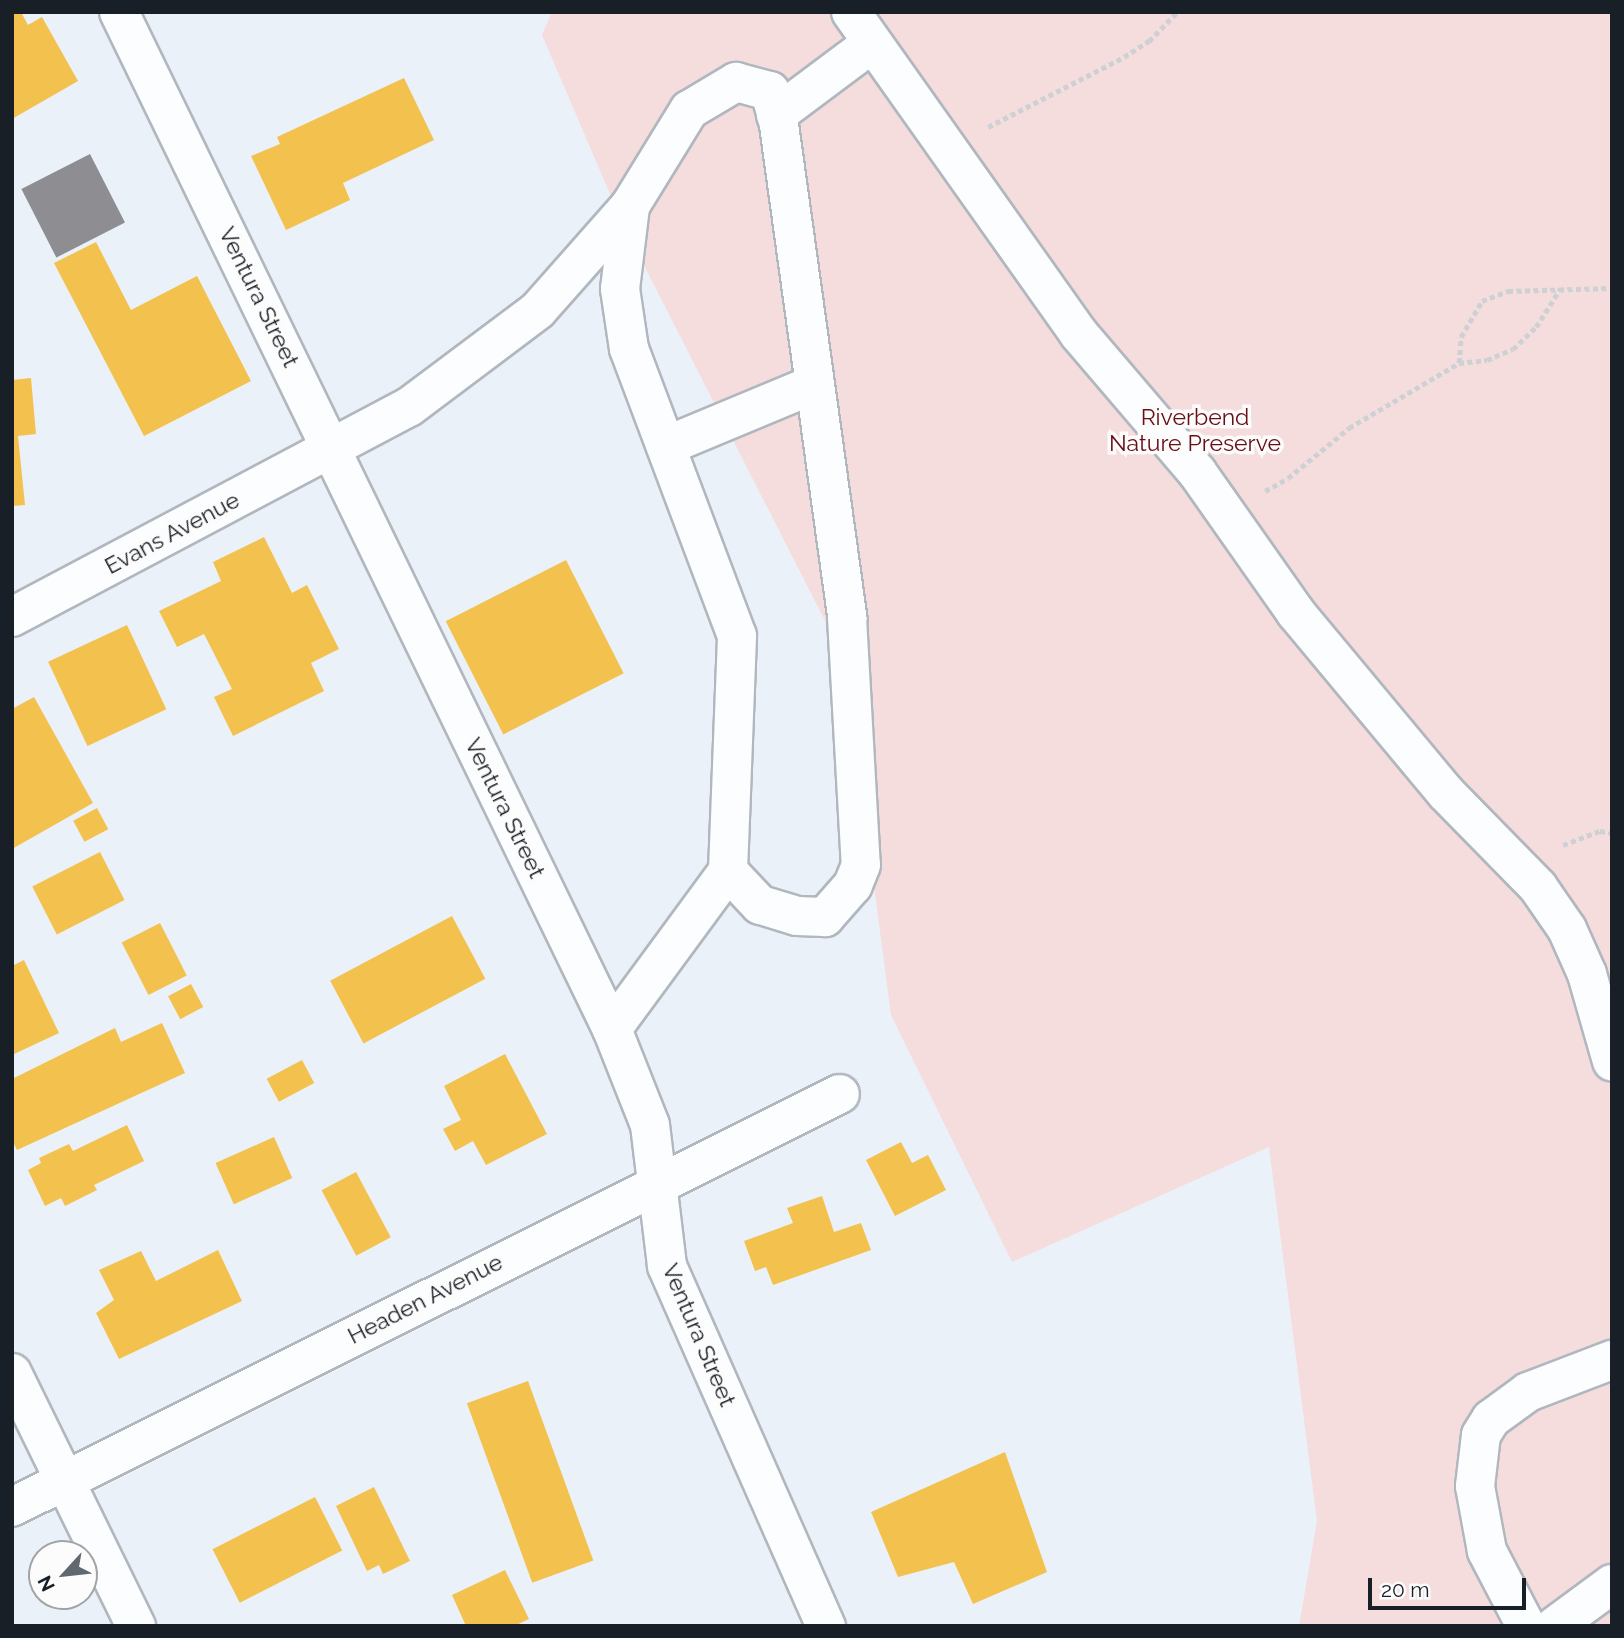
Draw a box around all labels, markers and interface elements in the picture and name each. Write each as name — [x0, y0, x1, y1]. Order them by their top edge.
street label: Ventura Street — [213, 222, 305, 372]
park label: Riverbend Nature Preserve — [1109, 403, 1281, 457]
street label: Evans Avenue — [100, 486, 244, 580]
street label: Ventura Street — [459, 733, 551, 883]
street label: Headen Avenue — [343, 1248, 507, 1350]
street label: Ventura Street — [657, 1259, 741, 1411]
north arrow — [28, 1540, 98, 1610]
scale bar — [1372, 1564, 1530, 1608]
text: N — [33, 1572, 59, 1595]
text: 20 m — [1381, 1577, 1429, 1602]

